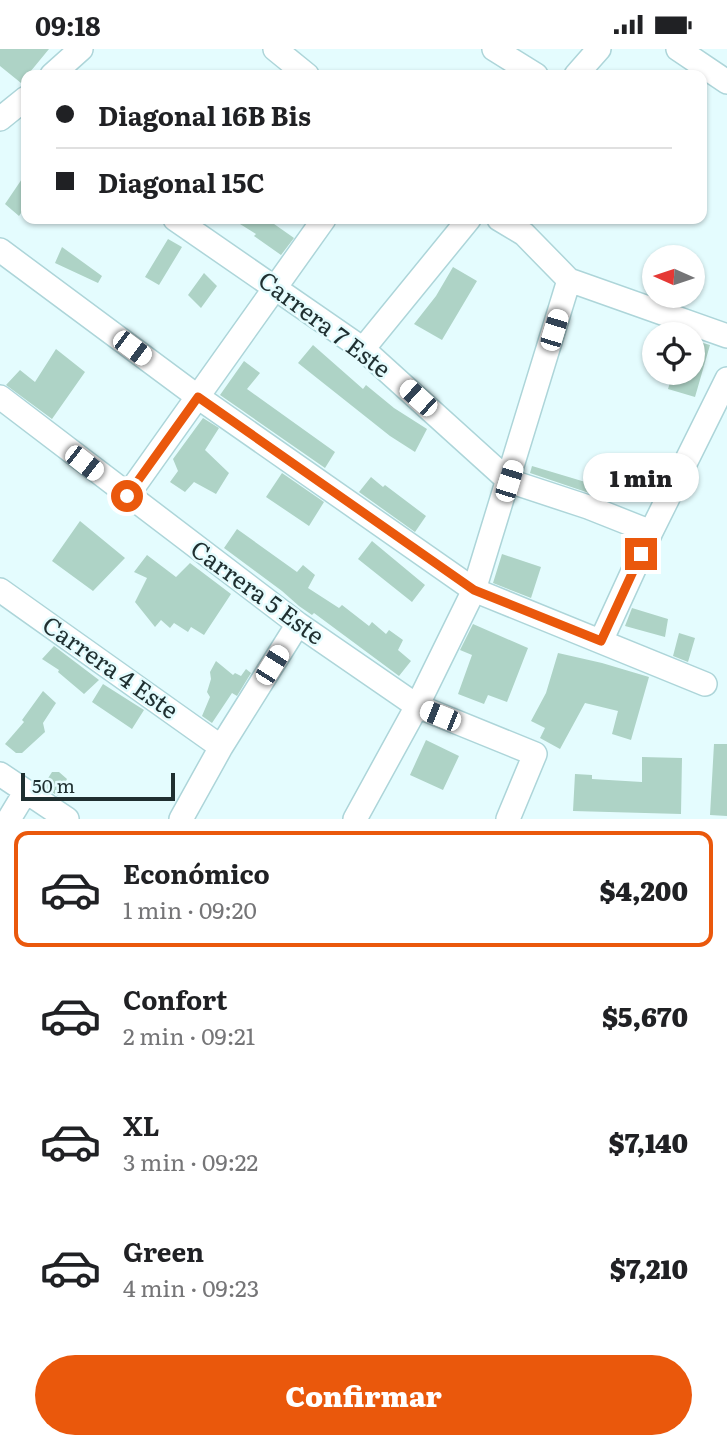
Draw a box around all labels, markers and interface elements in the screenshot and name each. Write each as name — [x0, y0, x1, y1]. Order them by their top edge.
text: 09:18 — [35, 5, 101, 44]
text: Diagonal 16B Bis — [98, 95, 311, 134]
text: Diagonal 15C — [98, 162, 265, 201]
north arrow — [642, 245, 705, 308]
map controls — [642, 245, 705, 385]
street label: Carrera 7 Este — [252, 262, 399, 384]
car — [538, 307, 571, 353]
button: locate — [642, 322, 705, 385]
car — [109, 327, 156, 369]
car — [396, 376, 441, 420]
car — [61, 442, 108, 484]
callout: 1 min — [583, 453, 699, 501]
car — [493, 458, 526, 504]
text: 1 min — [610, 460, 672, 494]
route start — [111, 480, 143, 512]
street label: Carrera 5 Este — [184, 530, 333, 652]
route end — [625, 538, 657, 570]
street label: Carrera 4 Este — [36, 606, 187, 726]
car — [252, 642, 293, 688]
car — [417, 698, 464, 734]
scale bar — [21, 770, 175, 802]
text: 50 m — [32, 771, 75, 799]
text: Económico — [123, 853, 270, 892]
icon: car — [39, 858, 102, 921]
text: $4,200 — [599, 870, 688, 909]
text: 1 min · 09:20 — [123, 892, 257, 926]
text: Confort — [123, 979, 227, 1018]
icon: car — [39, 984, 102, 1047]
text: $5,670 — [602, 996, 688, 1035]
text: 2 min · 09:21 — [123, 1018, 255, 1052]
text: XL — [123, 1105, 160, 1144]
icon: car — [39, 1110, 102, 1173]
text: $7,140 — [609, 1122, 688, 1161]
text: 3 min · 09:22 — [123, 1144, 258, 1178]
text: Green — [123, 1231, 204, 1270]
icon: car — [39, 1236, 102, 1299]
text: $7,210 — [610, 1248, 688, 1287]
text: 4 min · 09:23 — [123, 1270, 259, 1304]
button: Confirmar — [35, 1355, 692, 1435]

